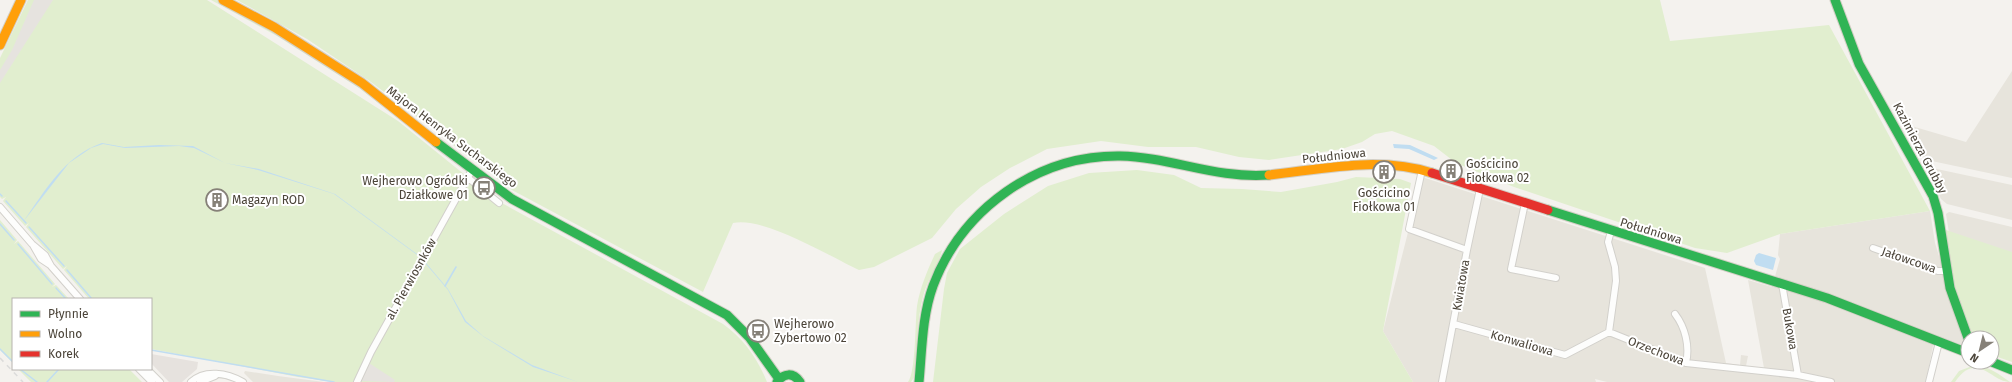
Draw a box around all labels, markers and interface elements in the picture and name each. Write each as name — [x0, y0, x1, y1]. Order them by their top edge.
street label: Majora Henryka Sucharskiego — [384, 83, 520, 191]
street label: Kazimierza Grubby — [1890, 100, 1950, 196]
street label: Południowa — [1301, 146, 1367, 166]
place label: Gościcino Fiołkowa 02 — [1466, 157, 1529, 185]
building icon: Gościcino Fiołkowa 02 — [1438, 158, 1464, 184]
building icon: Gościcino Fiołkowa 01 — [1371, 159, 1397, 185]
place label: Wejherowo Ogródki Działkowe 01 — [362, 174, 468, 202]
bus stop icon: Wejherowo Ogródki Działkowe 01 — [471, 175, 497, 201]
place label: Gościcino Fiołkowa 01 — [1353, 186, 1415, 214]
building icon: Magazyn ROD — [204, 187, 230, 213]
place label: Magazyn ROD — [232, 193, 305, 207]
street label: Południowa — [1618, 215, 1684, 247]
street label: al. Pierwiosnków — [383, 236, 439, 322]
street label: Jałowcowa — [1880, 244, 1938, 276]
street label: Kwiatowa — [1450, 258, 1472, 312]
legend — [12, 298, 152, 370]
text: Płynnie — [48, 307, 89, 321]
street label: Bukowa — [1779, 307, 1801, 351]
place label: Wejherowo Zybertowo 02 — [774, 317, 847, 345]
bus stop icon: Wejherowo Zybertowo 02 — [745, 318, 771, 344]
text: Wolno — [48, 327, 82, 341]
street label: Konwaliowa — [1489, 327, 1555, 359]
north arrow — [1960, 330, 2000, 370]
street label: Orzechowa — [1626, 334, 1686, 368]
text: Korek — [48, 347, 80, 361]
text: N — [1968, 350, 1981, 365]

